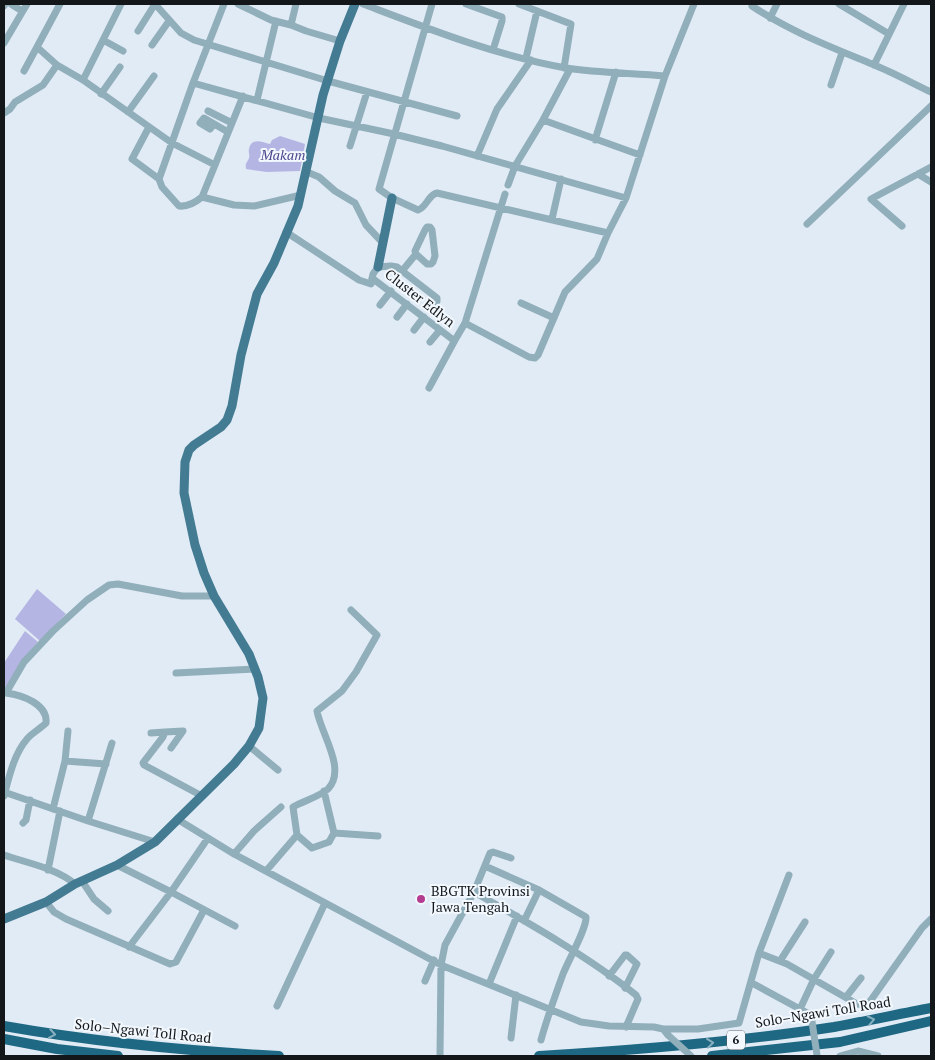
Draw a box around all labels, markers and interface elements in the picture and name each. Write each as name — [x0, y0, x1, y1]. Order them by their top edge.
park label: Makam — [260, 145, 305, 164]
street label: Cluster Edlyn — [381, 264, 460, 331]
place label: BBGTK Provinsi Jawa Tengah — [431, 881, 530, 916]
marker: BBGTK Provinsi Jawa Tengah — [415, 893, 427, 905]
street label: Solo–Ngawi Toll Road — [754, 991, 892, 1032]
street label: Solo–Ngawi Toll Road — [74, 1014, 212, 1047]
one-way arrow — [866, 1015, 875, 1025]
one-way arrow — [47, 1029, 56, 1039]
road number: 6 — [727, 1030, 745, 1050]
one-way arrow — [706, 1037, 714, 1048]

